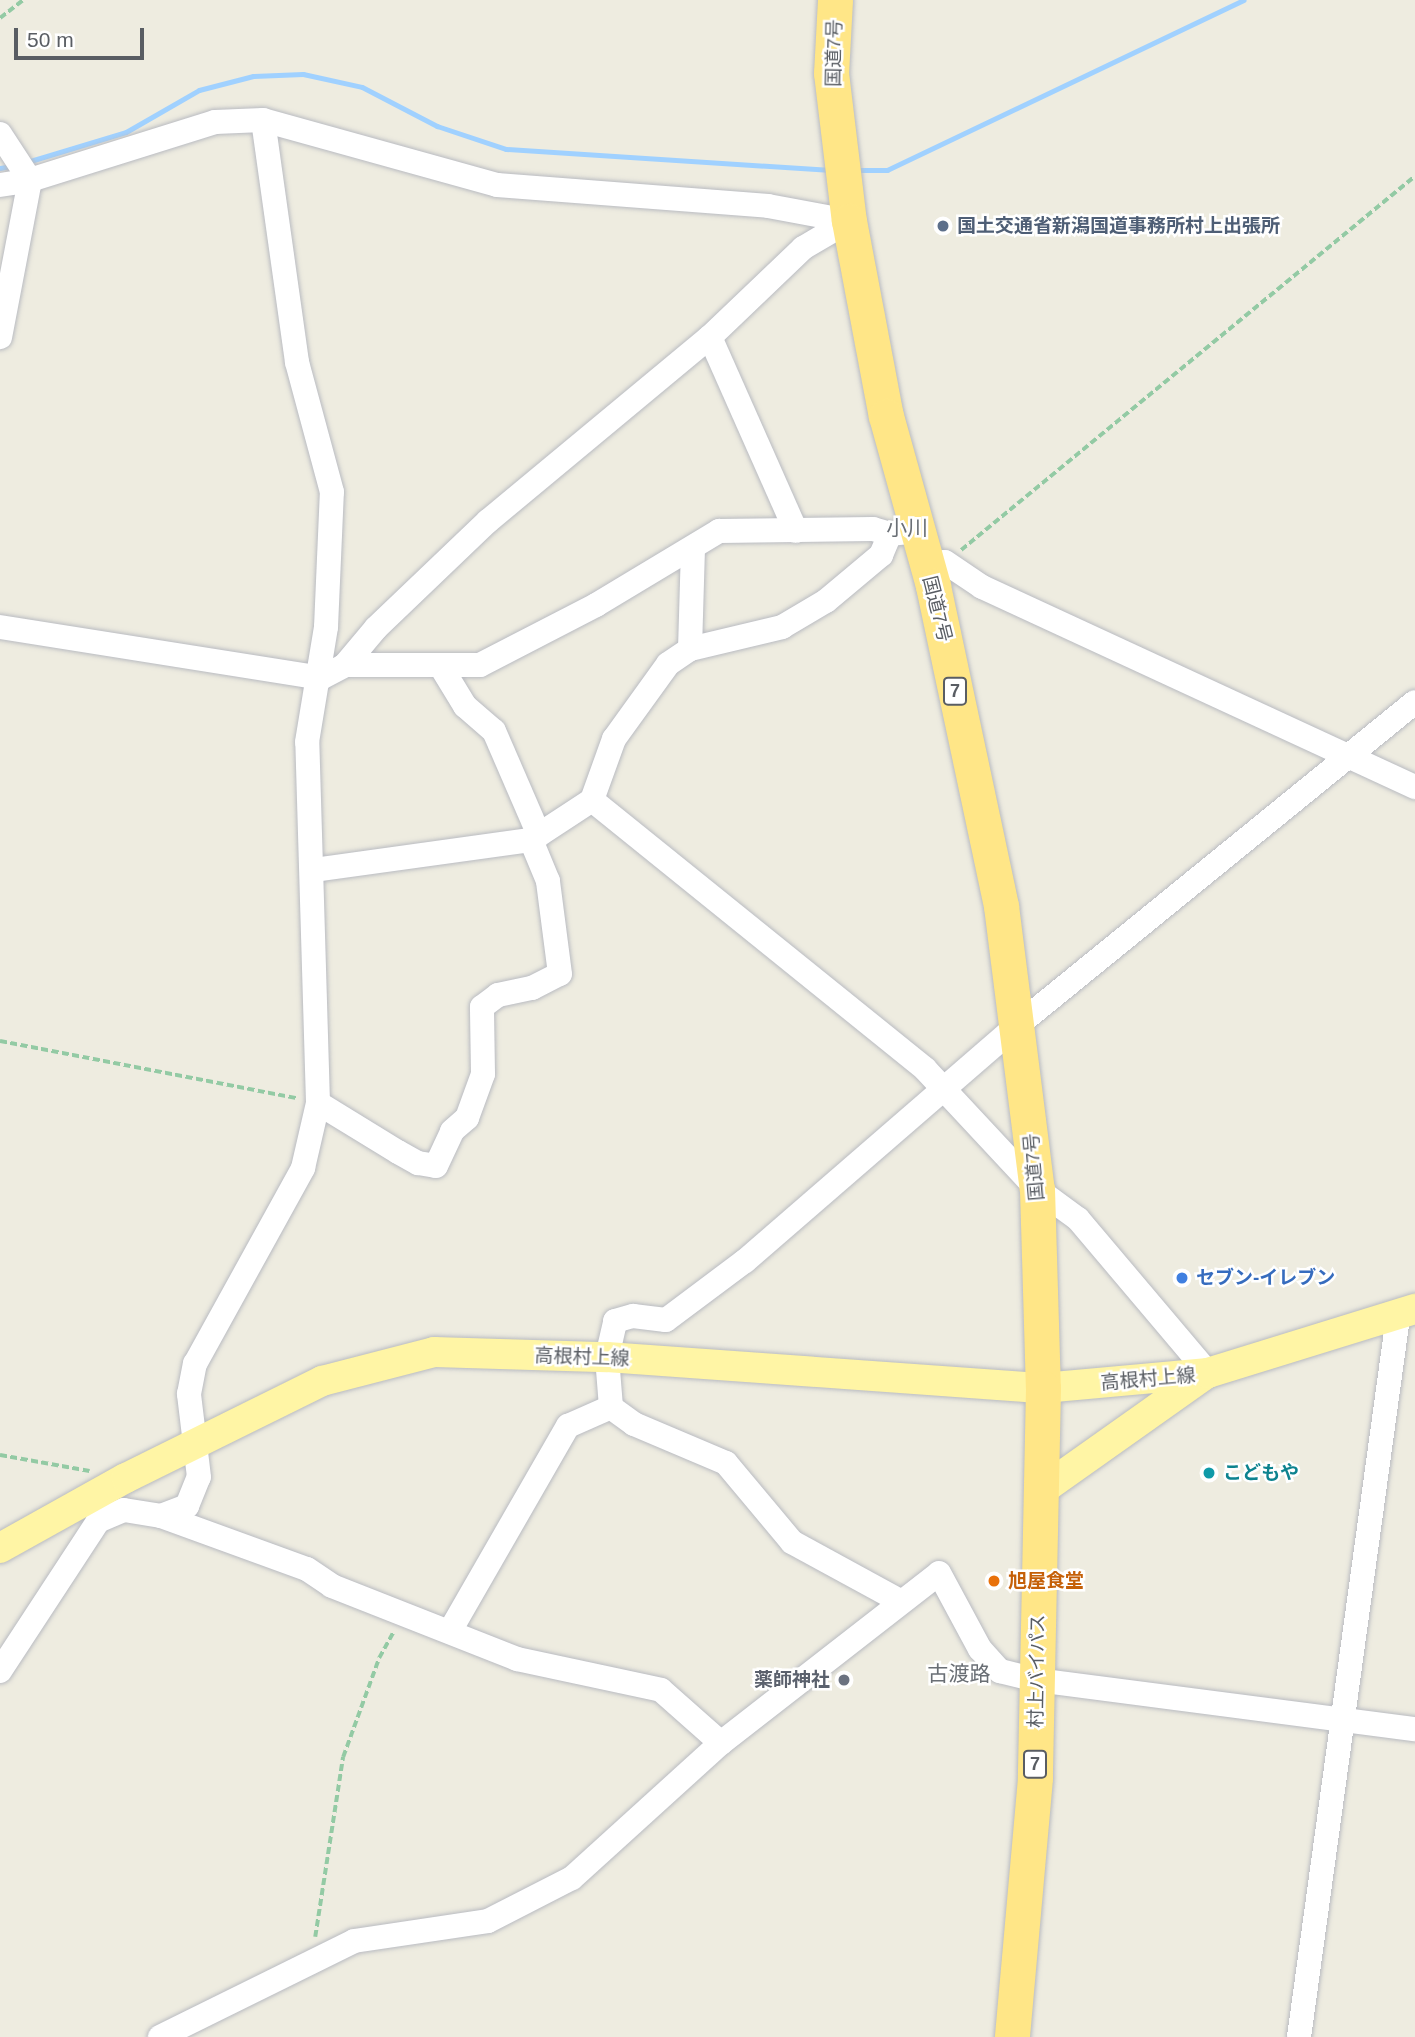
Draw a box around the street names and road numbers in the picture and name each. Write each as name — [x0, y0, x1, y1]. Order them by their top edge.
street label: 国道7号 — [822, 19, 846, 87]
street label: 国道7号 — [918, 573, 956, 645]
road number: 7 — [943, 676, 967, 706]
street label: 国道7号 — [1020, 1132, 1048, 1202]
street label: 高根村上線 — [534, 1344, 630, 1370]
street label: 高根村上線 — [1100, 1364, 1196, 1394]
street label: 村上バイパス — [1025, 1614, 1049, 1728]
road number: 7 — [1023, 1750, 1047, 1778]

